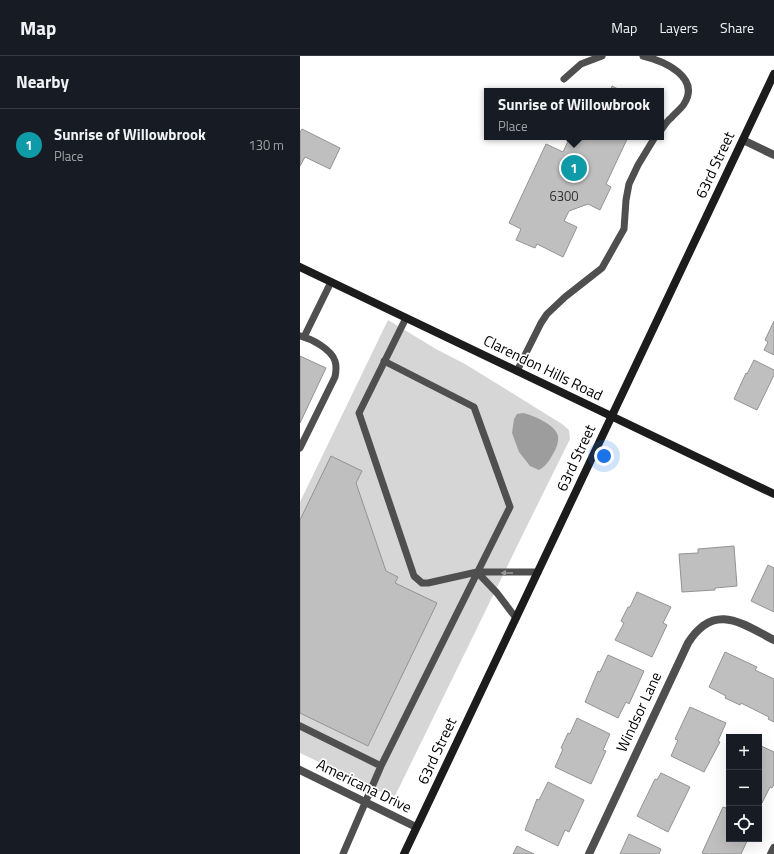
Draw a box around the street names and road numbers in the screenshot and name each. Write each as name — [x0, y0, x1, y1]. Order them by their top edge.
street label: 63rd Street — [689, 127, 740, 202]
street label: Clarendon Hills Road — [480, 329, 607, 406]
street label: 63rd Street — [550, 420, 601, 495]
street label: Windsor Lane — [610, 668, 667, 756]
street label: 63rd Street — [411, 713, 462, 788]
street label: Americana Drive — [313, 753, 416, 819]

